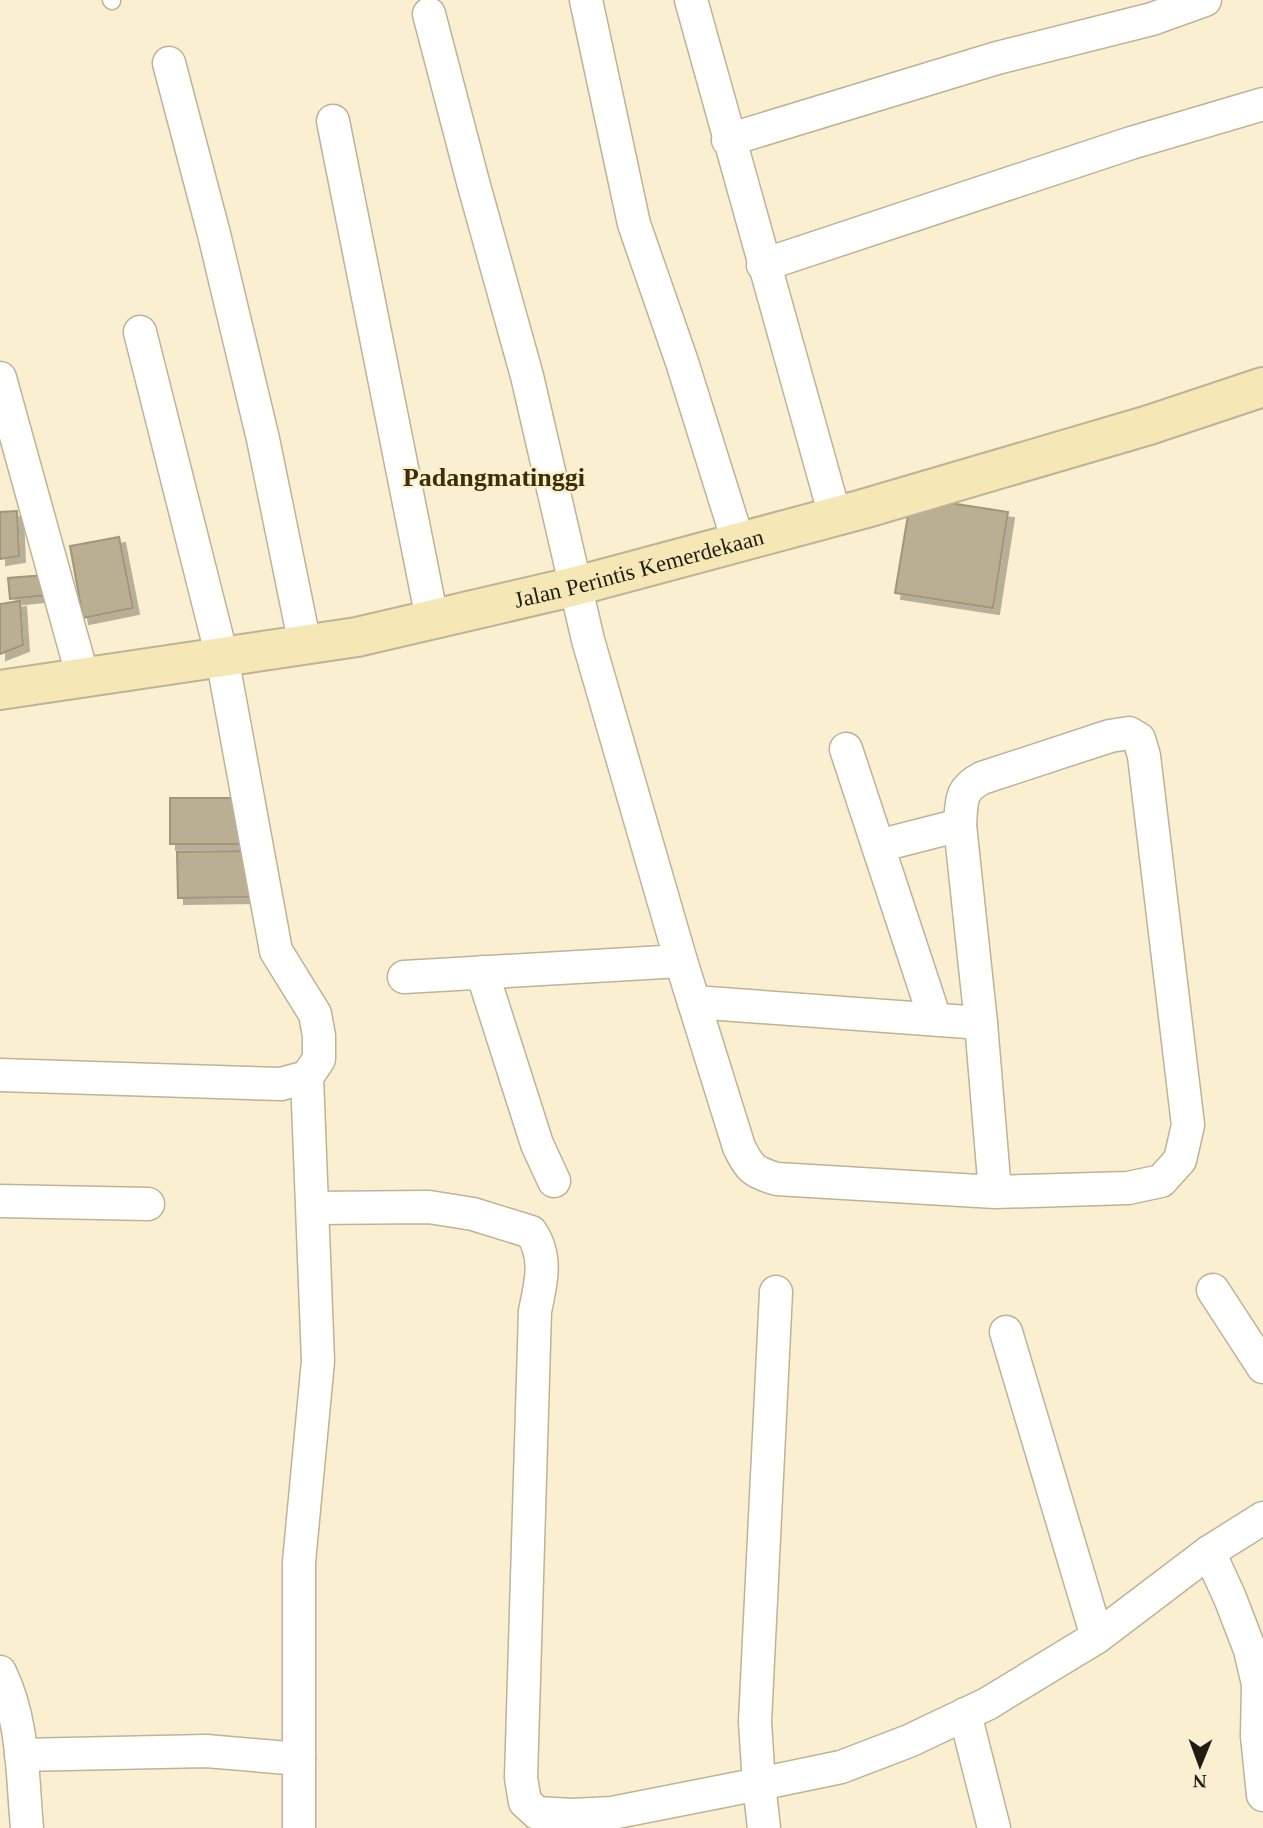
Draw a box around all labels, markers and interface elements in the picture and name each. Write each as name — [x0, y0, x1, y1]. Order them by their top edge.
district label: Padangmatinggi — [403, 463, 585, 492]
street label: Jalan Perintis Kemerdekaan — [512, 524, 767, 613]
north arrow — [1165, 1730, 1235, 1800]
text: N — [1192, 1771, 1207, 1792]

